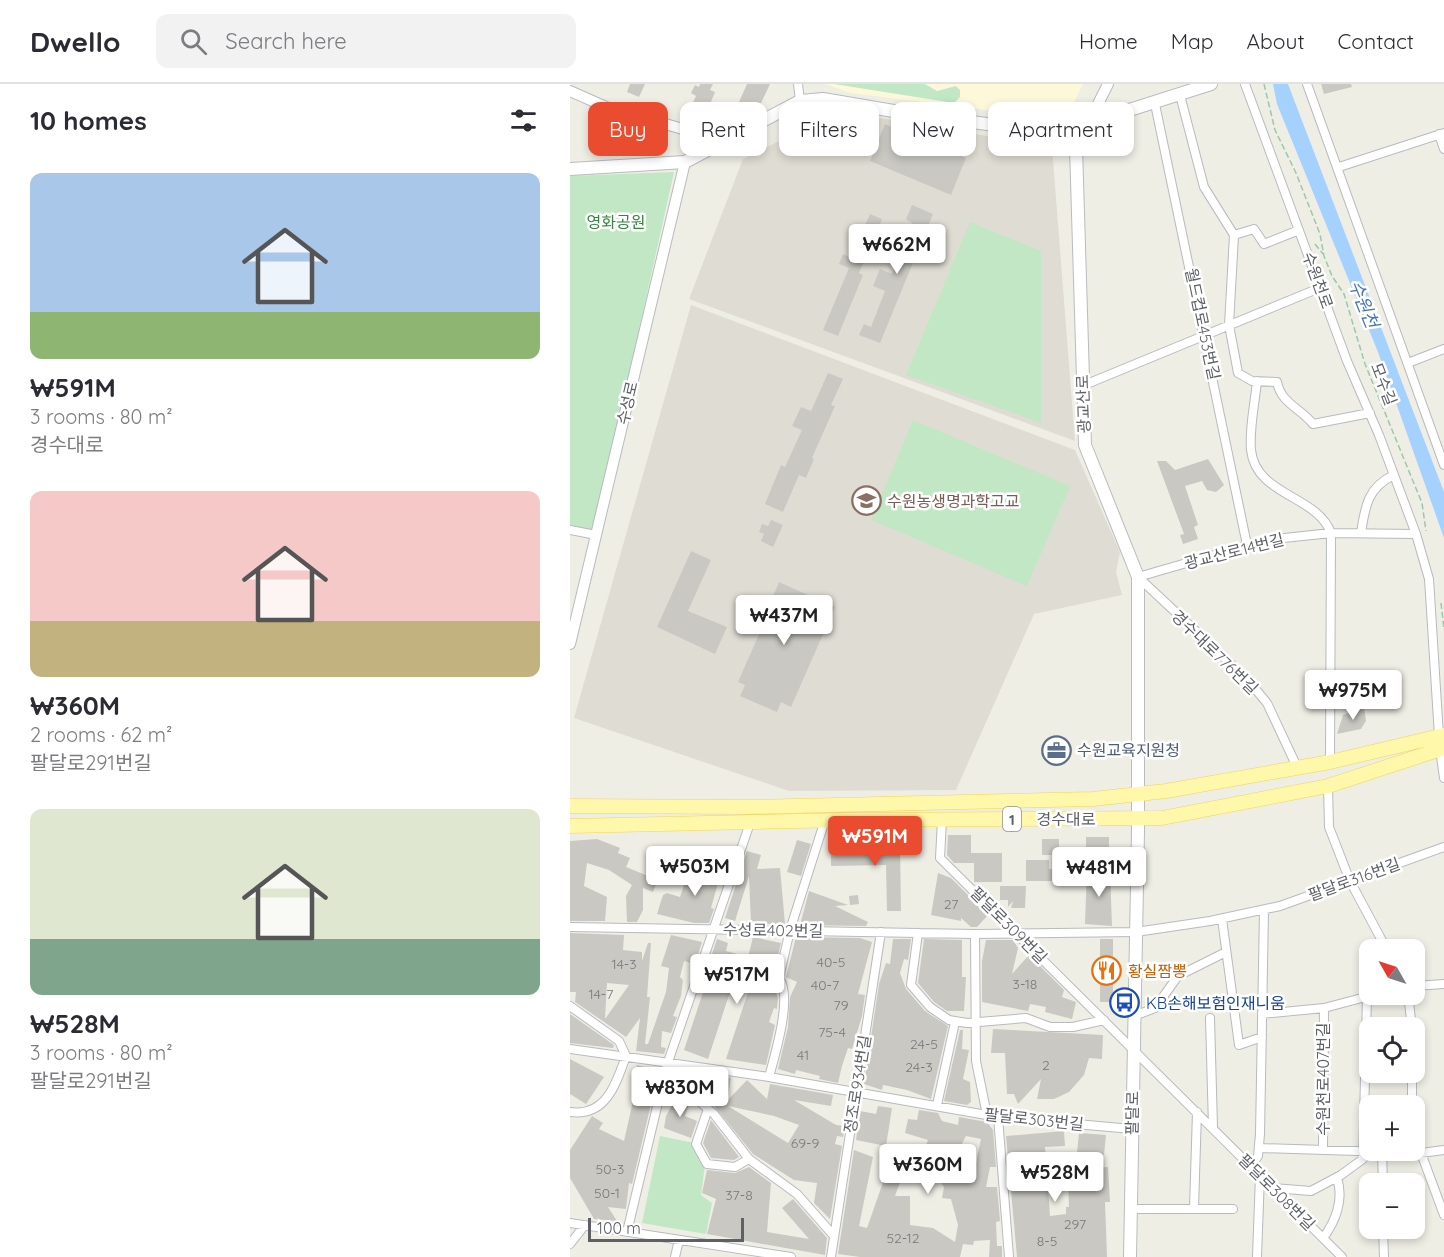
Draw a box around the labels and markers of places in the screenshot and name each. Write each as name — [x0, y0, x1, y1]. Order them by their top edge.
pin: ₩662M — [855, 224, 939, 275]
school or university icon: 수원농생명과학고교 — [850, 485, 882, 517]
place label: 수원농생명과학고교 — [887, 491, 1019, 511]
pin: ₩437M — [742, 595, 826, 646]
pin: ₩975M — [1311, 670, 1395, 721]
office icon: 수원교육지원청 — [1040, 734, 1072, 766]
place label: 수원교육지원청 — [1077, 740, 1180, 760]
pin: ₩591M — [833, 816, 917, 867]
pin: ₩503M — [653, 846, 737, 897]
pin: ₩481M — [1057, 847, 1141, 898]
pin: ₩517M — [695, 954, 779, 1005]
restaurant icon: 황실짬뽕 — [1091, 955, 1123, 987]
place label: 황실짬뽕 — [1128, 961, 1187, 981]
bus stop icon: KB손해보험인재니움 — [1109, 987, 1141, 1019]
place label: KB손해보험인재니움 — [1146, 993, 1285, 1013]
pin: ₩830M — [638, 1067, 722, 1118]
pin: ₩360M — [886, 1144, 970, 1195]
pin: ₩528M — [1013, 1152, 1097, 1203]

